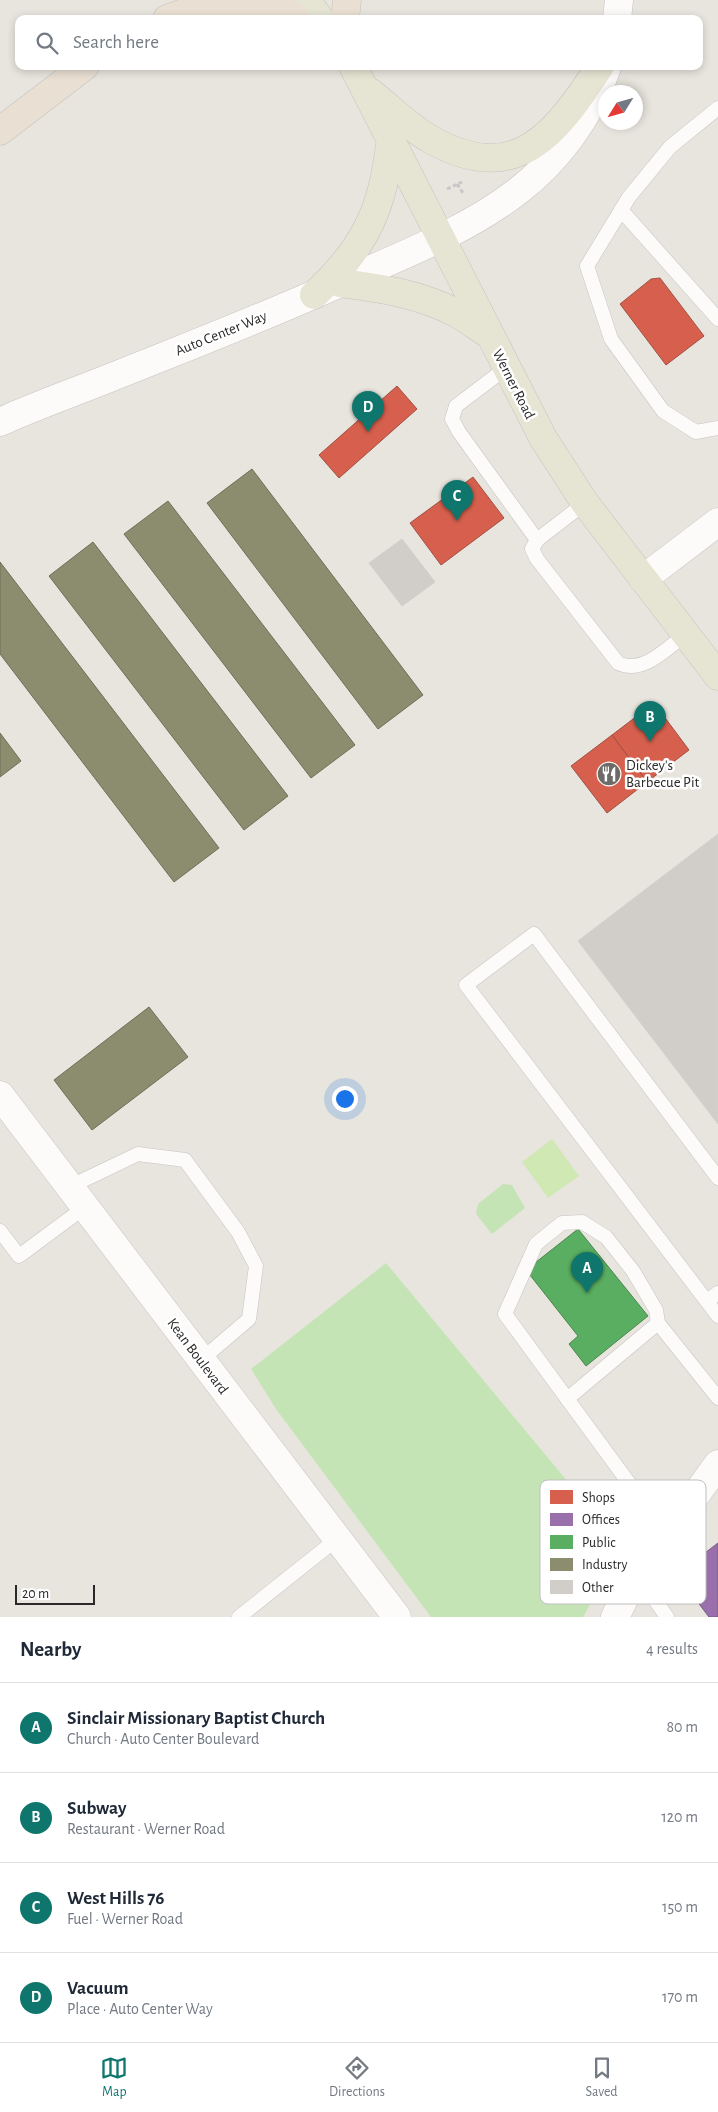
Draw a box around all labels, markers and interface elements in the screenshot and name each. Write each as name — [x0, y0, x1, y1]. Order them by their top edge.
search box — [15, 15, 703, 70]
icon: search — [33, 29, 61, 57]
text: Search here — [73, 33, 159, 52]
north arrow — [598, 85, 643, 130]
street label: Auto Center Way — [173, 308, 270, 359]
street label: Werner Road — [490, 347, 538, 422]
pin: D — [352, 391, 384, 432]
pin: C — [441, 480, 473, 521]
pin: B — [634, 701, 666, 742]
place label: Dickey's Barbecue Pit — [626, 758, 700, 790]
restaurant icon: Dickey's Barbecue Pit — [596, 761, 622, 787]
your location — [332, 1086, 358, 1112]
pin: A — [571, 1252, 603, 1293]
street label: Kean Boulevard — [164, 1316, 231, 1397]
legend — [540, 1480, 706, 1604]
text: Shops — [582, 1491, 615, 1505]
text: Offices — [582, 1513, 620, 1527]
text: Public — [582, 1536, 616, 1550]
text: Industry — [582, 1558, 628, 1572]
text: Other — [582, 1581, 614, 1595]
scale bar — [15, 1582, 95, 1605]
text: 20 m — [22, 1587, 49, 1601]
text: Nearby — [20, 1639, 81, 1660]
text: 4 results — [646, 1641, 698, 1657]
text: Sinclair Missionary Baptist Church — [67, 1709, 325, 1728]
text: A — [31, 1719, 41, 1735]
text: 80 m — [667, 1719, 698, 1735]
text: Church · Auto Center Boulevard — [67, 1731, 259, 1747]
text: Subway — [67, 1799, 127, 1818]
text: B — [31, 1809, 41, 1825]
text: 120 m — [661, 1809, 698, 1825]
text: Restaurant · Werner Road — [67, 1821, 225, 1837]
text: West Hills 76 — [67, 1889, 165, 1908]
text: C — [32, 1899, 40, 1915]
text: 150 m — [662, 1899, 698, 1915]
text: Fuel · Werner Road — [67, 1911, 183, 1927]
text: Vacuum — [67, 1979, 129, 1998]
text: D — [31, 1989, 41, 2005]
text: 170 m — [662, 1989, 698, 2005]
text: Place · Auto Center Way — [67, 2001, 213, 2017]
tab: Map — [100, 2054, 128, 2101]
tab: Directions — [329, 2054, 385, 2101]
tab: Saved — [586, 2054, 618, 2101]

